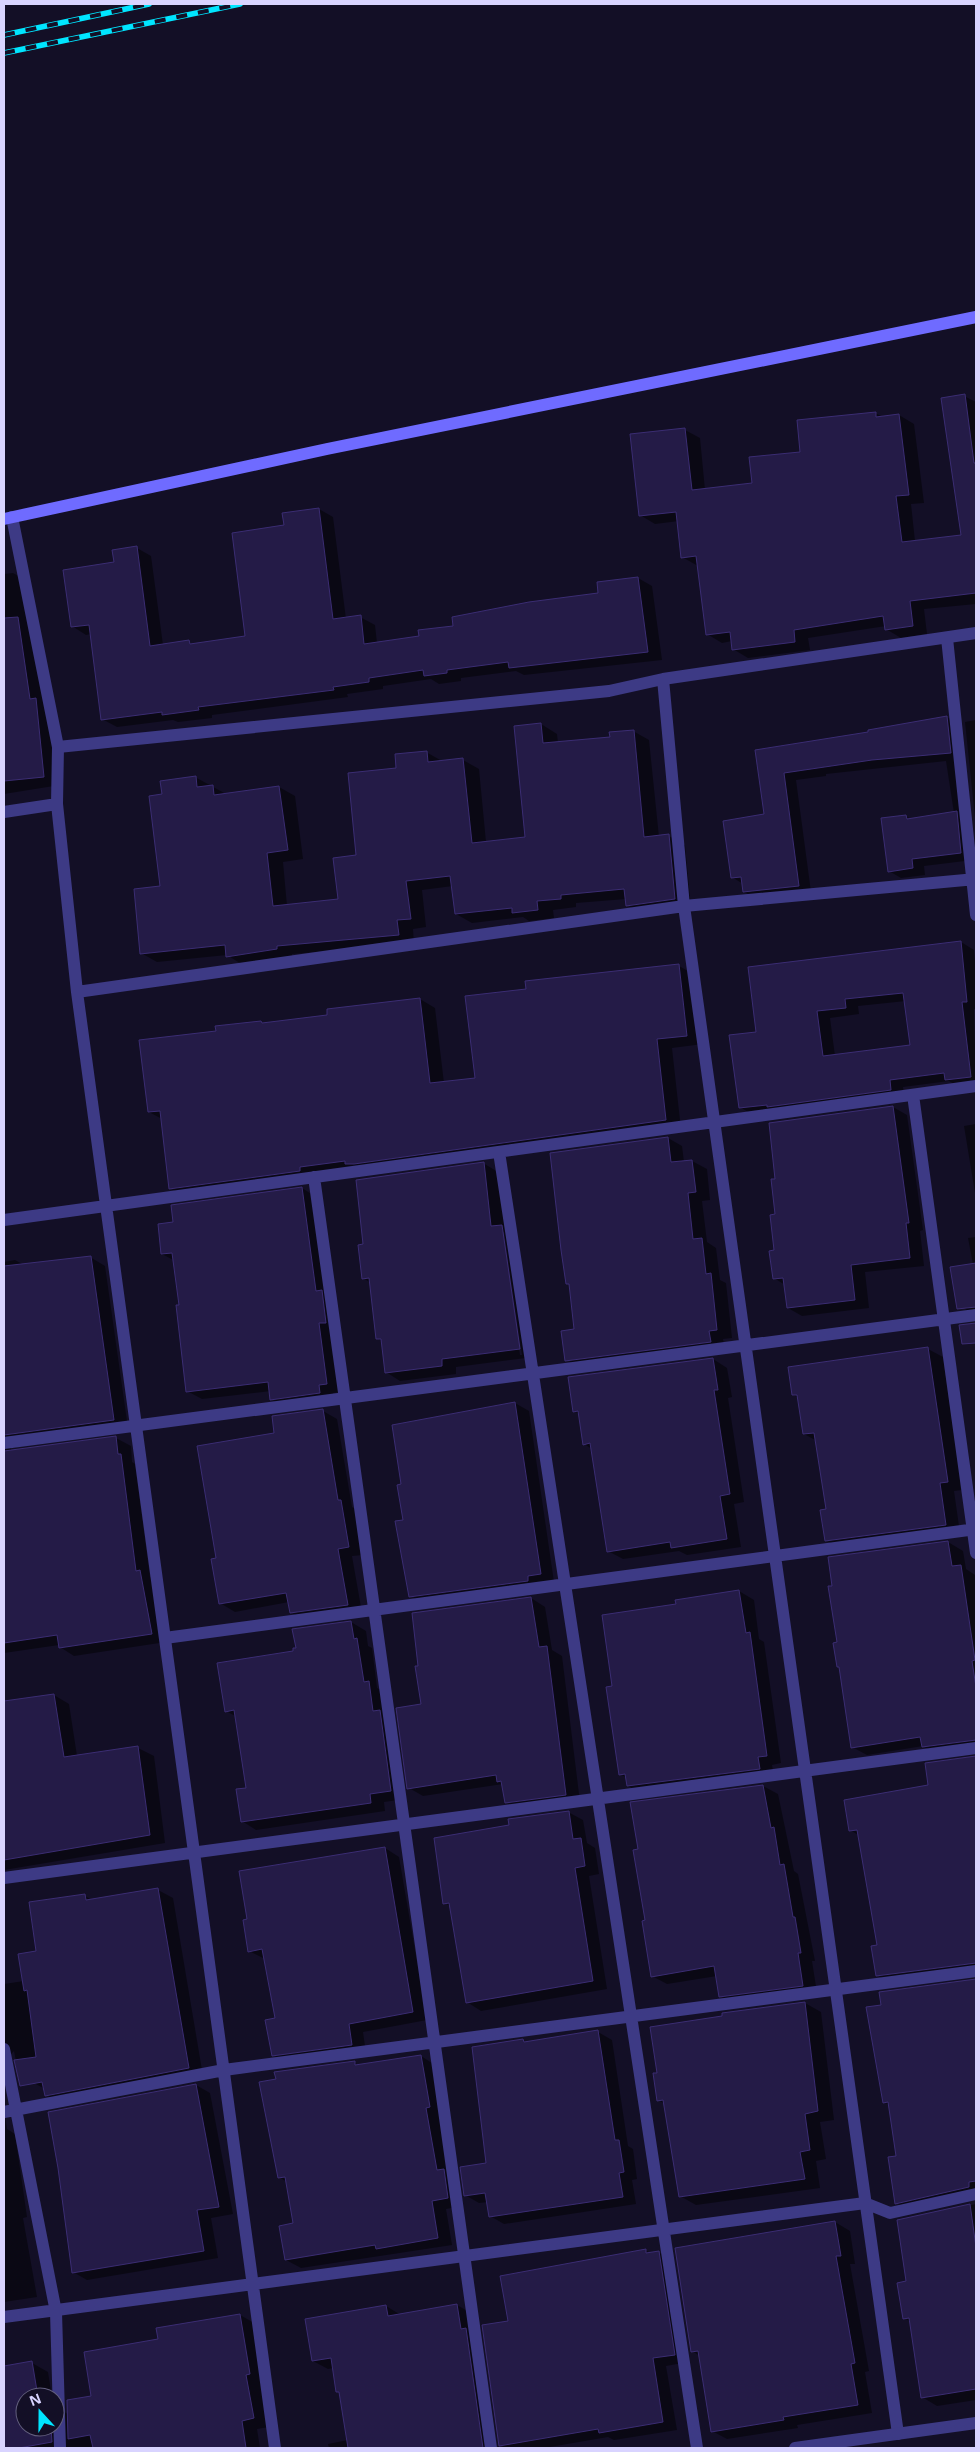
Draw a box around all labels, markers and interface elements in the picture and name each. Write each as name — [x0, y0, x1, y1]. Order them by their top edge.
north arrow — [15, 2387, 65, 2437]
text: N — [26, 2388, 44, 2410]

